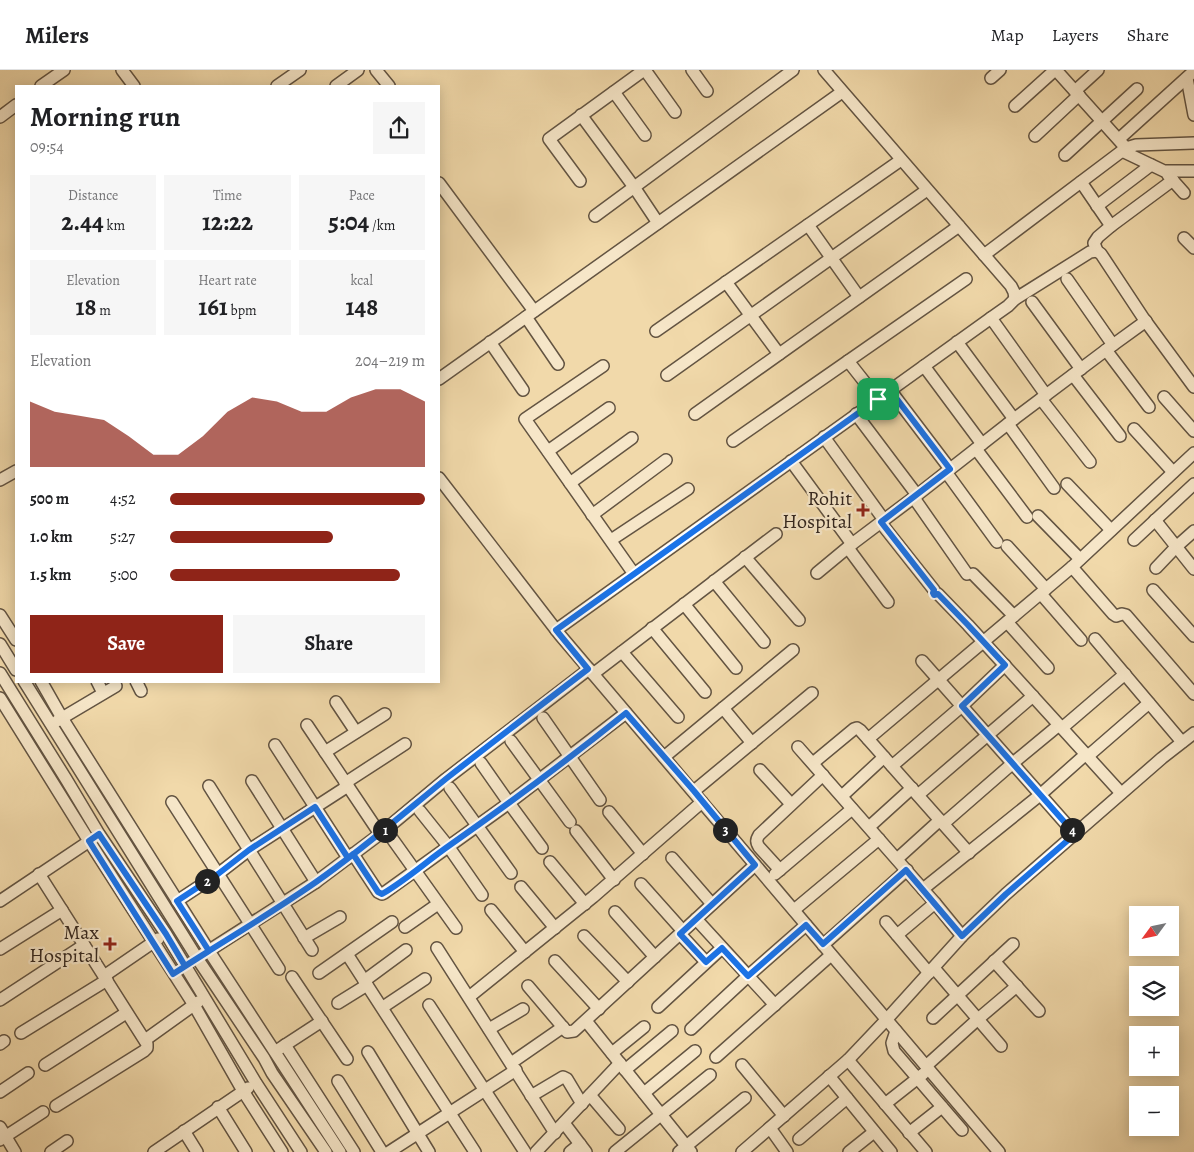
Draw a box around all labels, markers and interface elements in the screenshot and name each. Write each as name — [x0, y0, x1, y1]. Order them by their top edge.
text: Milers — [25, 19, 89, 51]
text: Map — [991, 23, 1024, 47]
text: Layers — [1052, 23, 1099, 47]
text: Share — [1127, 23, 1169, 47]
text: Morning run — [30, 98, 180, 136]
button: share — [373, 102, 425, 154]
text: 09:54 — [30, 136, 64, 158]
text: Distance — [68, 186, 118, 205]
text: Time — [213, 186, 242, 205]
text: Pace — [349, 186, 375, 205]
text: 2.44 — [61, 205, 104, 239]
text: 12:22 — [202, 205, 253, 239]
text: 5:04 — [328, 205, 369, 239]
text: km — [104, 216, 125, 235]
text: /km — [369, 216, 395, 235]
text: Elevation — [66, 271, 120, 290]
text: Heart rate — [198, 271, 257, 290]
text: kcal — [351, 271, 373, 290]
text: 18 — [75, 290, 96, 324]
text: 161 — [198, 290, 228, 324]
text: 148 — [345, 290, 378, 324]
text: m — [96, 301, 111, 320]
text: bpm — [228, 301, 257, 320]
text: Elevation — [30, 350, 91, 372]
text: 204–219 m — [355, 350, 425, 372]
pin — [857, 378, 899, 420]
icon: arrive — [864, 385, 892, 413]
place label: Rohit Hospital — [782, 485, 852, 535]
text: 500 m — [30, 488, 69, 510]
text: 4:52 — [110, 488, 136, 510]
marker: Rohit Hospital — [856, 503, 870, 517]
text: 1.0 km — [30, 526, 73, 548]
text: 5:27 — [110, 526, 135, 548]
text: 1.5 km — [30, 564, 71, 586]
text: 5:00 — [110, 564, 138, 586]
button: Save — [30, 615, 223, 673]
button: Share — [233, 615, 425, 673]
pin: 1 — [372, 818, 398, 842]
pin: 3 — [712, 818, 738, 842]
pin: 4 — [1060, 818, 1084, 842]
text: 1 — [383, 821, 388, 840]
text: 3 — [722, 821, 729, 840]
text: 4 — [1069, 821, 1076, 840]
pin: 2 — [194, 868, 220, 894]
text: 2 — [204, 872, 211, 891]
north arrow — [1129, 906, 1179, 956]
map controls — [1129, 906, 1179, 1136]
place label: Max Hospital — [29, 919, 99, 969]
marker: Max Hospital — [103, 937, 117, 951]
button: layers — [1129, 966, 1179, 1016]
button: + — [1129, 1026, 1179, 1076]
button: − — [1129, 1086, 1179, 1136]

